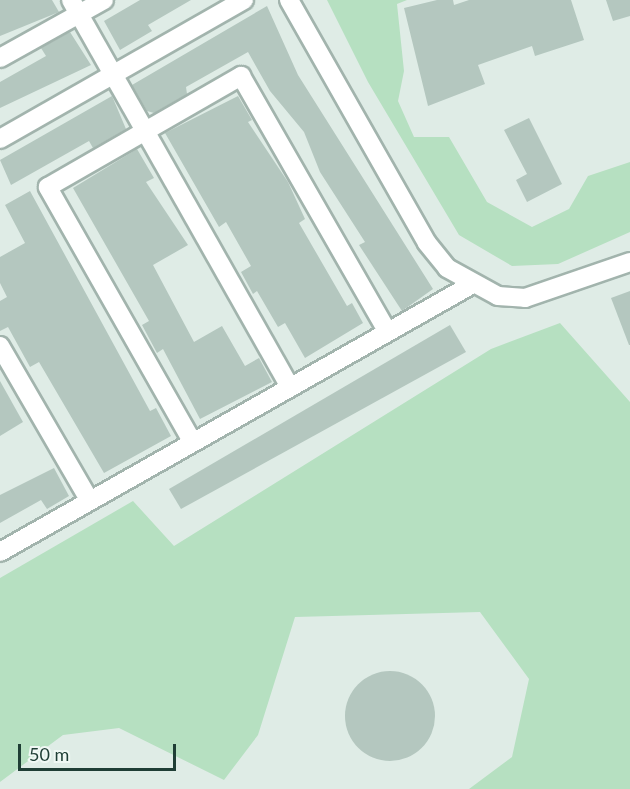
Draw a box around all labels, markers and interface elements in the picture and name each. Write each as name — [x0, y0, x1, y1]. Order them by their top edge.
scale bar — [21, 732, 178, 770]
text: 50 m — [29, 743, 69, 765]

